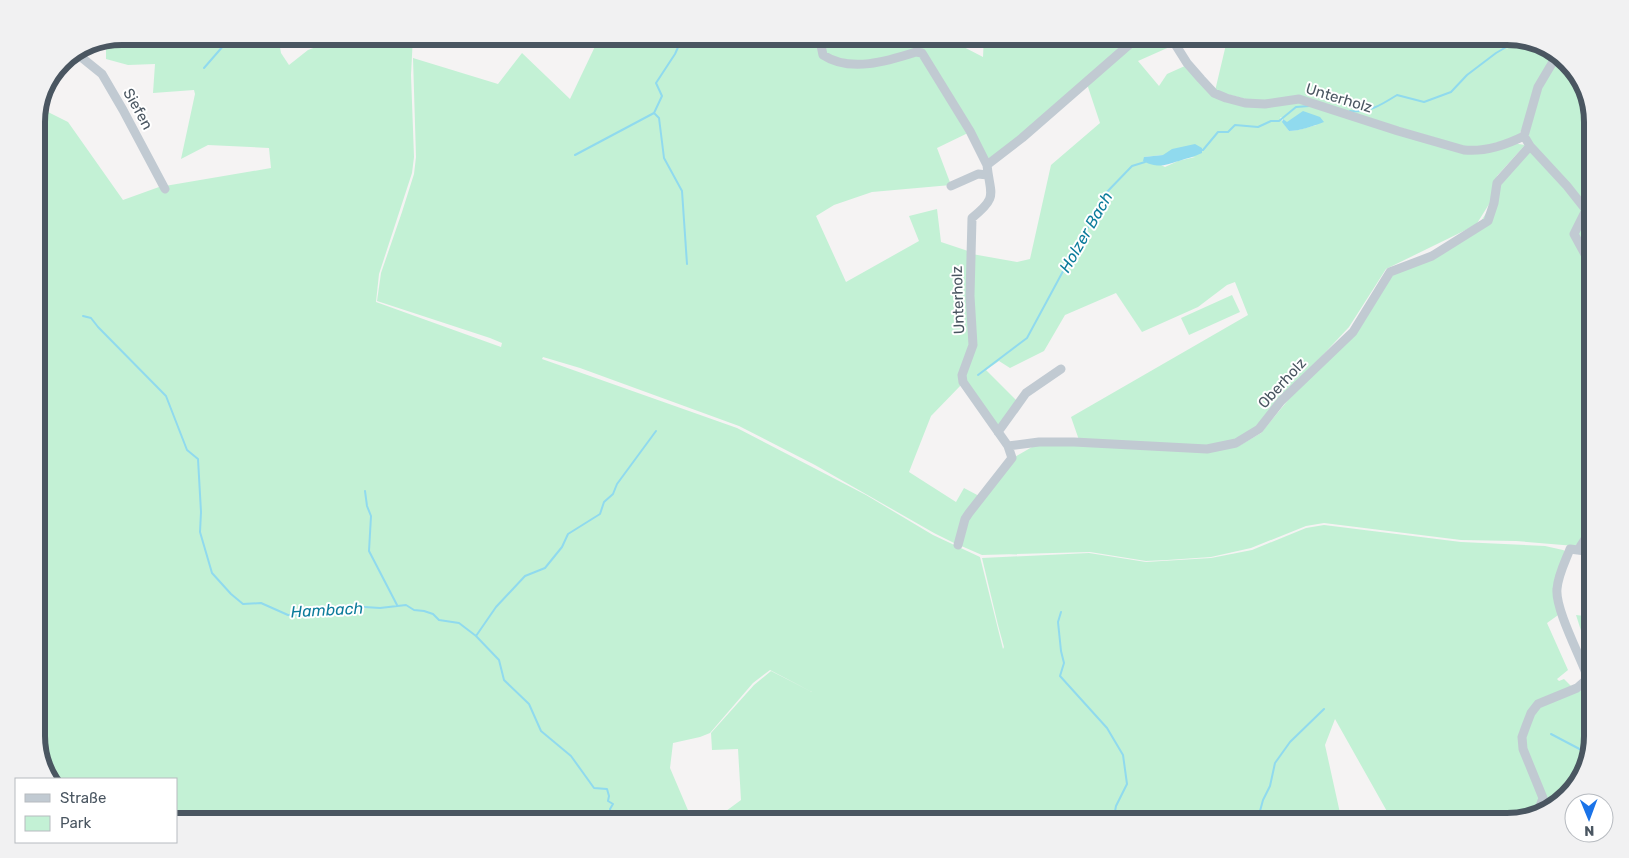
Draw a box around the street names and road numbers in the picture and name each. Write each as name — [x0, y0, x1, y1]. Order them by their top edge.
street label: Unterholz — [1304, 79, 1375, 117]
street label: Siefen — [119, 85, 157, 133]
street label: Unterholz — [948, 265, 968, 335]
street label: Oberholz — [1254, 354, 1310, 412]

